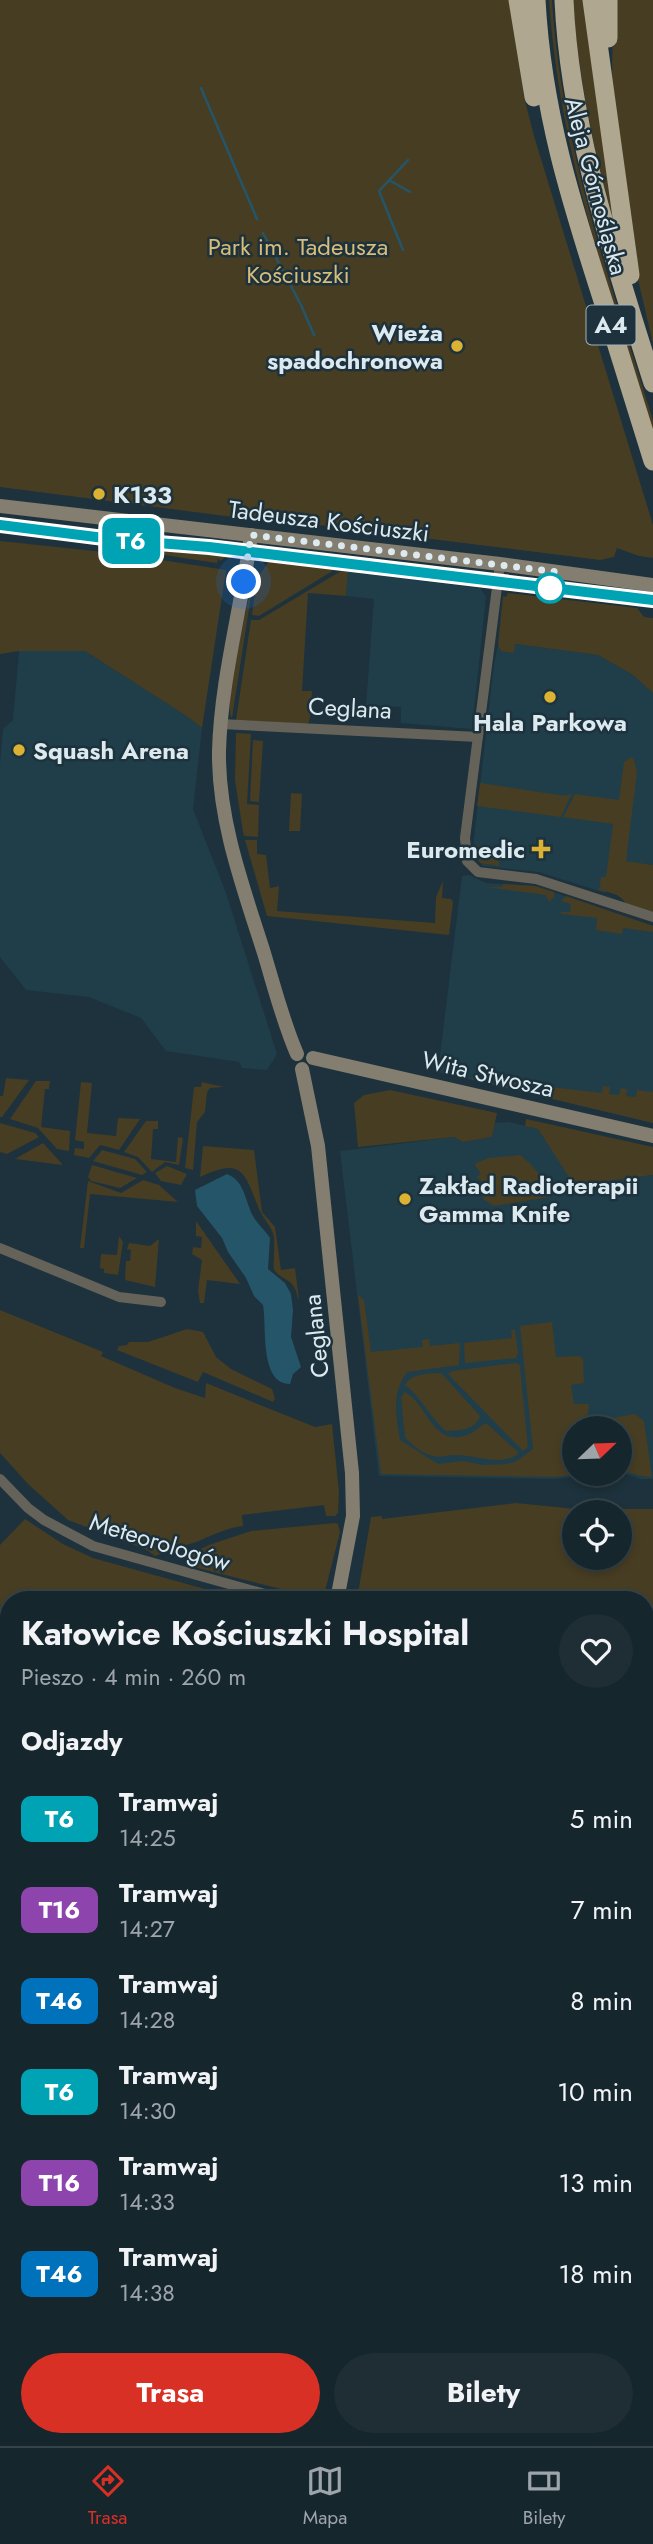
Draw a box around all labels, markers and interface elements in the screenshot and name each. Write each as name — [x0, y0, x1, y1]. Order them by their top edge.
street label: Aleja Górnośląska — [555, 93, 637, 279]
park label: Park im. Tadeusza Kościuszki — [208, 229, 388, 292]
road number: A4 — [586, 306, 636, 344]
place label: Wieża spadochronowa — [267, 315, 443, 378]
marker: Wieża spadochronowa — [449, 338, 465, 354]
place label: K133 — [113, 477, 172, 512]
marker: K133 — [91, 486, 107, 502]
street label: Tadeusza Kościuszki — [227, 491, 431, 551]
line badge: T6 — [100, 518, 162, 564]
text: T6 — [116, 523, 146, 558]
your location — [226, 564, 261, 599]
unlabelled marker — [535, 573, 565, 603]
street label: Ceglana — [307, 688, 393, 728]
marker: Hala Parkowa — [542, 689, 558, 705]
place label: Hala Parkowa — [473, 705, 627, 740]
place label: Squash Arena — [33, 733, 189, 768]
marker: Squash Arena — [11, 742, 27, 758]
place label: Euromedic — [406, 832, 525, 867]
marker: Euromedic — [531, 839, 551, 859]
street label: Wita Stwosza — [418, 1042, 558, 1106]
place label: Zakład Radioterapii Gamma Knife — [419, 1168, 638, 1231]
marker: Zakład Radioterapii Gamma Knife — [397, 1191, 413, 1207]
street label: Ceglana — [294, 1293, 338, 1379]
north arrow — [562, 1416, 632, 1486]
map controls — [562, 1416, 632, 1570]
button: locate — [562, 1500, 632, 1570]
street label: Meteorologów — [85, 1504, 235, 1580]
text: Katowice Kościuszki Hospital — [21, 1610, 469, 1657]
button: heart — [559, 1614, 633, 1688]
text: Pieszo · 4 min · 260 m — [21, 1660, 246, 1694]
text: Odjazdy — [21, 1722, 123, 1760]
text: Tramwaj — [119, 1783, 218, 1821]
text: 5 min — [570, 1800, 633, 1838]
text: T6 — [45, 1801, 74, 1836]
text: 14:25 — [119, 1821, 176, 1855]
text: Tramwaj — [119, 1874, 218, 1912]
text: 7 min — [571, 1891, 633, 1929]
text: T16 — [39, 1892, 80, 1927]
text: 14:27 — [119, 1912, 175, 1946]
text: Tramwaj — [119, 1965, 218, 2003]
text: 8 min — [570, 1982, 633, 2020]
text: T46 — [36, 1983, 83, 2018]
text: 14:28 — [119, 2003, 175, 2037]
text: Tramwaj — [119, 2056, 218, 2094]
text: 10 min — [557, 2073, 633, 2111]
text: T6 — [45, 2074, 74, 2109]
text: 14:30 — [119, 2094, 176, 2128]
text: Tramwaj — [119, 2147, 218, 2185]
text: 13 min — [559, 2164, 633, 2202]
text: T16 — [39, 2165, 80, 2200]
text: 14:33 — [119, 2185, 175, 2219]
text: Tramwaj — [119, 2238, 218, 2276]
text: 18 min — [559, 2255, 633, 2293]
text: T46 — [36, 2256, 83, 2291]
text: 14:38 — [119, 2276, 175, 2310]
button: Trasa — [21, 2353, 320, 2433]
button: Bilety — [334, 2353, 633, 2433]
tab: Trasa — [88, 2462, 127, 2531]
tab: Mapa — [303, 2462, 347, 2531]
tab: Bilety — [523, 2462, 565, 2531]

